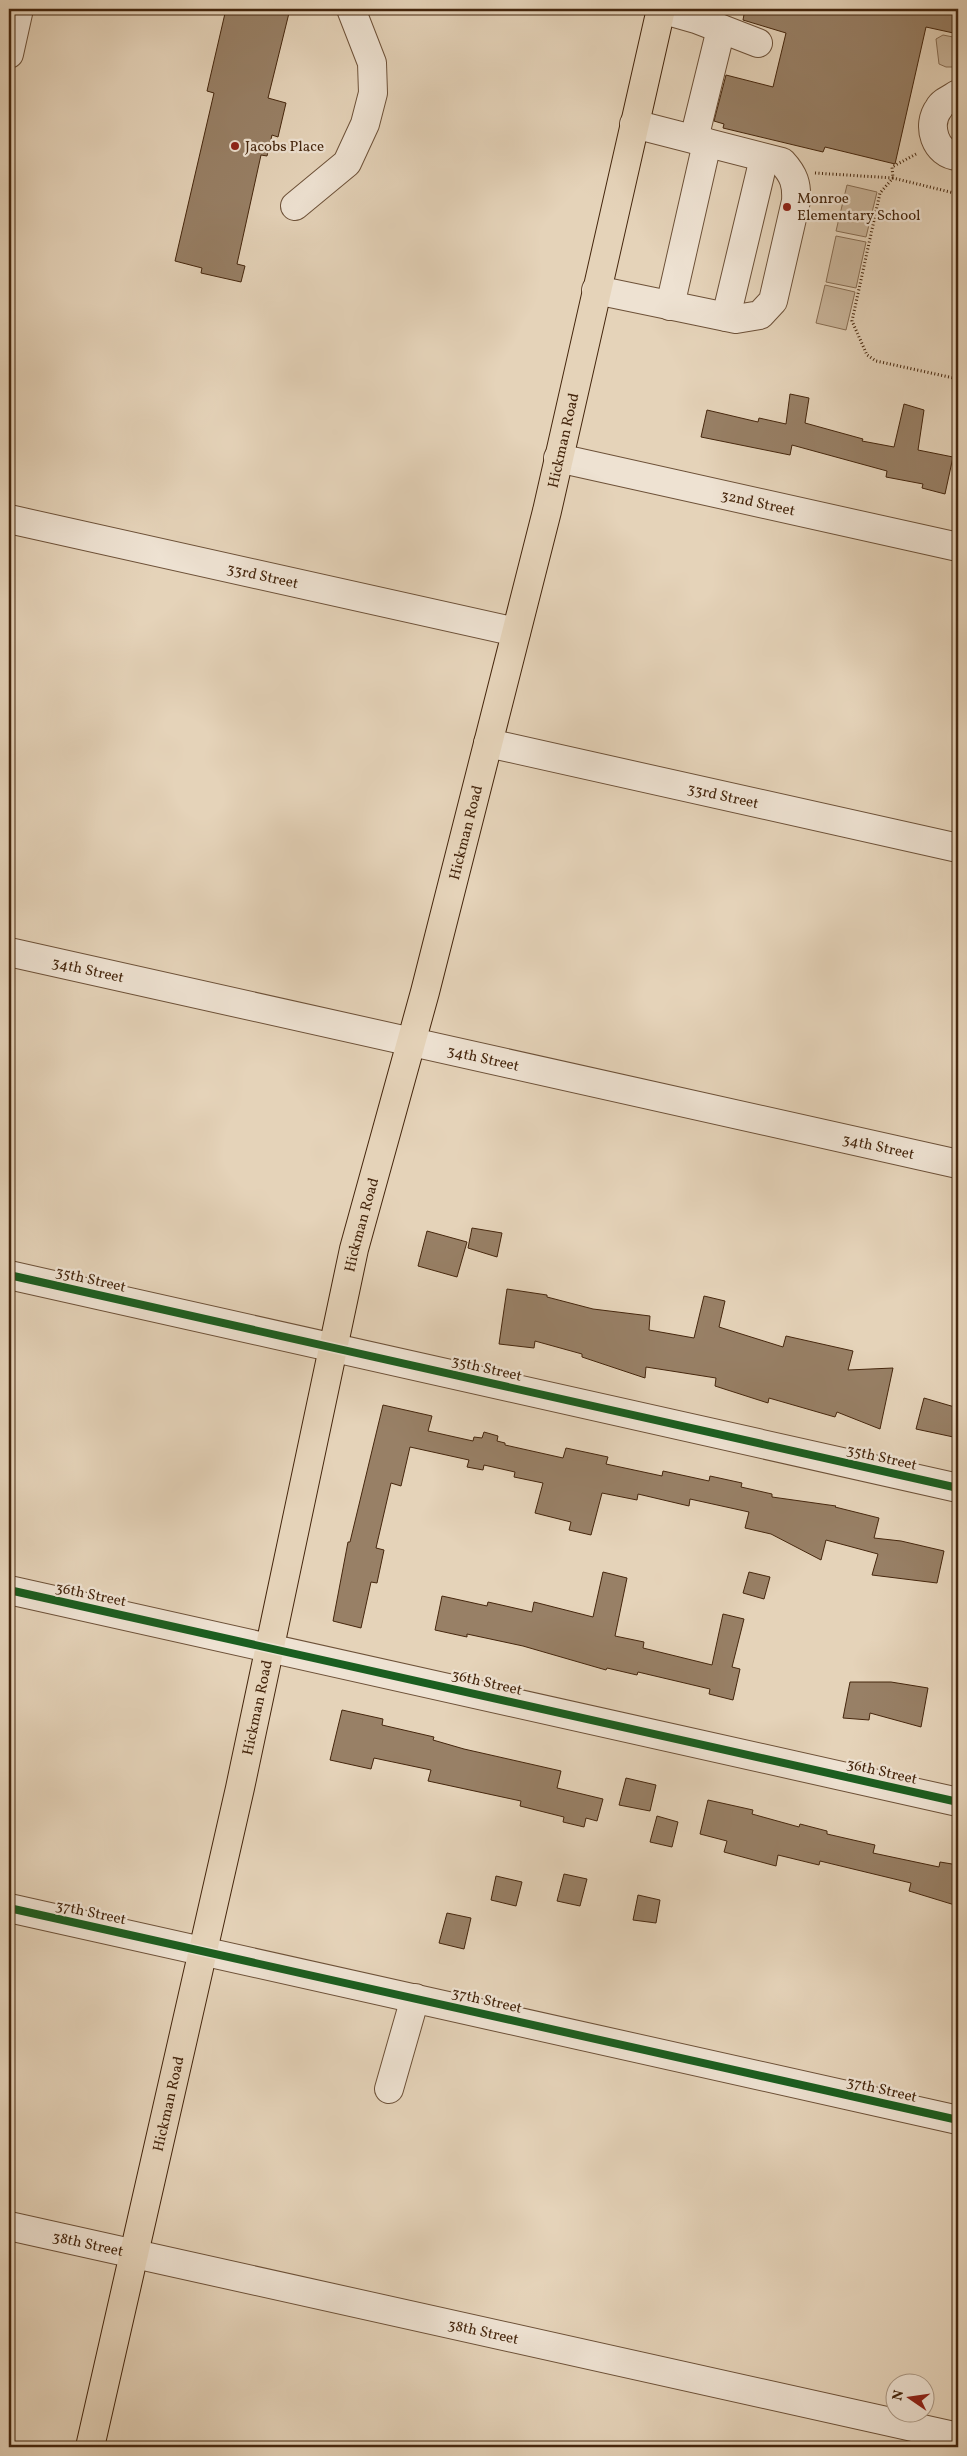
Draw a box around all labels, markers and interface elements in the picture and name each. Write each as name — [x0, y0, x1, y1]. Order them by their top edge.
place label: Jacobs Place — [245, 137, 324, 158]
marker: Jacobs Place — [229, 140, 241, 152]
place label: Monroe Elementary School — [797, 189, 920, 227]
marker: Monroe Elementary School — [781, 201, 793, 213]
street label: Hickman Road — [544, 391, 585, 490]
street label: 32nd Street — [719, 486, 797, 522]
street label: 33rd Street — [225, 559, 300, 595]
street label: 33rd Street — [685, 779, 761, 815]
street label: Hickman Road — [445, 783, 489, 882]
street label: 34th Street — [50, 953, 126, 989]
street label: 34th Street — [445, 1041, 521, 1078]
street label: 34th Street — [840, 1129, 916, 1166]
street label: Hickman Road — [340, 1176, 385, 1274]
street label: 35th Street — [53, 1262, 128, 1299]
street label: 35th Street — [449, 1351, 524, 1388]
street label: 35th Street — [844, 1440, 919, 1477]
street label: 36th Street — [53, 1578, 128, 1613]
street label: Hickman Road — [238, 1658, 279, 1758]
street label: 36th Street — [449, 1665, 524, 1702]
street label: 36th Street — [844, 1754, 919, 1791]
street label: 37th Street — [54, 1896, 128, 1931]
street label: 37th Street — [449, 1983, 524, 2020]
street label: Hickman Road — [149, 2054, 191, 2154]
street label: 37th Street — [844, 2072, 919, 2109]
street label: 38th Street — [50, 2227, 125, 2263]
street label: 38th Street — [446, 2315, 520, 2351]
north arrow — [884, 2374, 934, 2424]
text: N — [888, 2388, 909, 2403]

